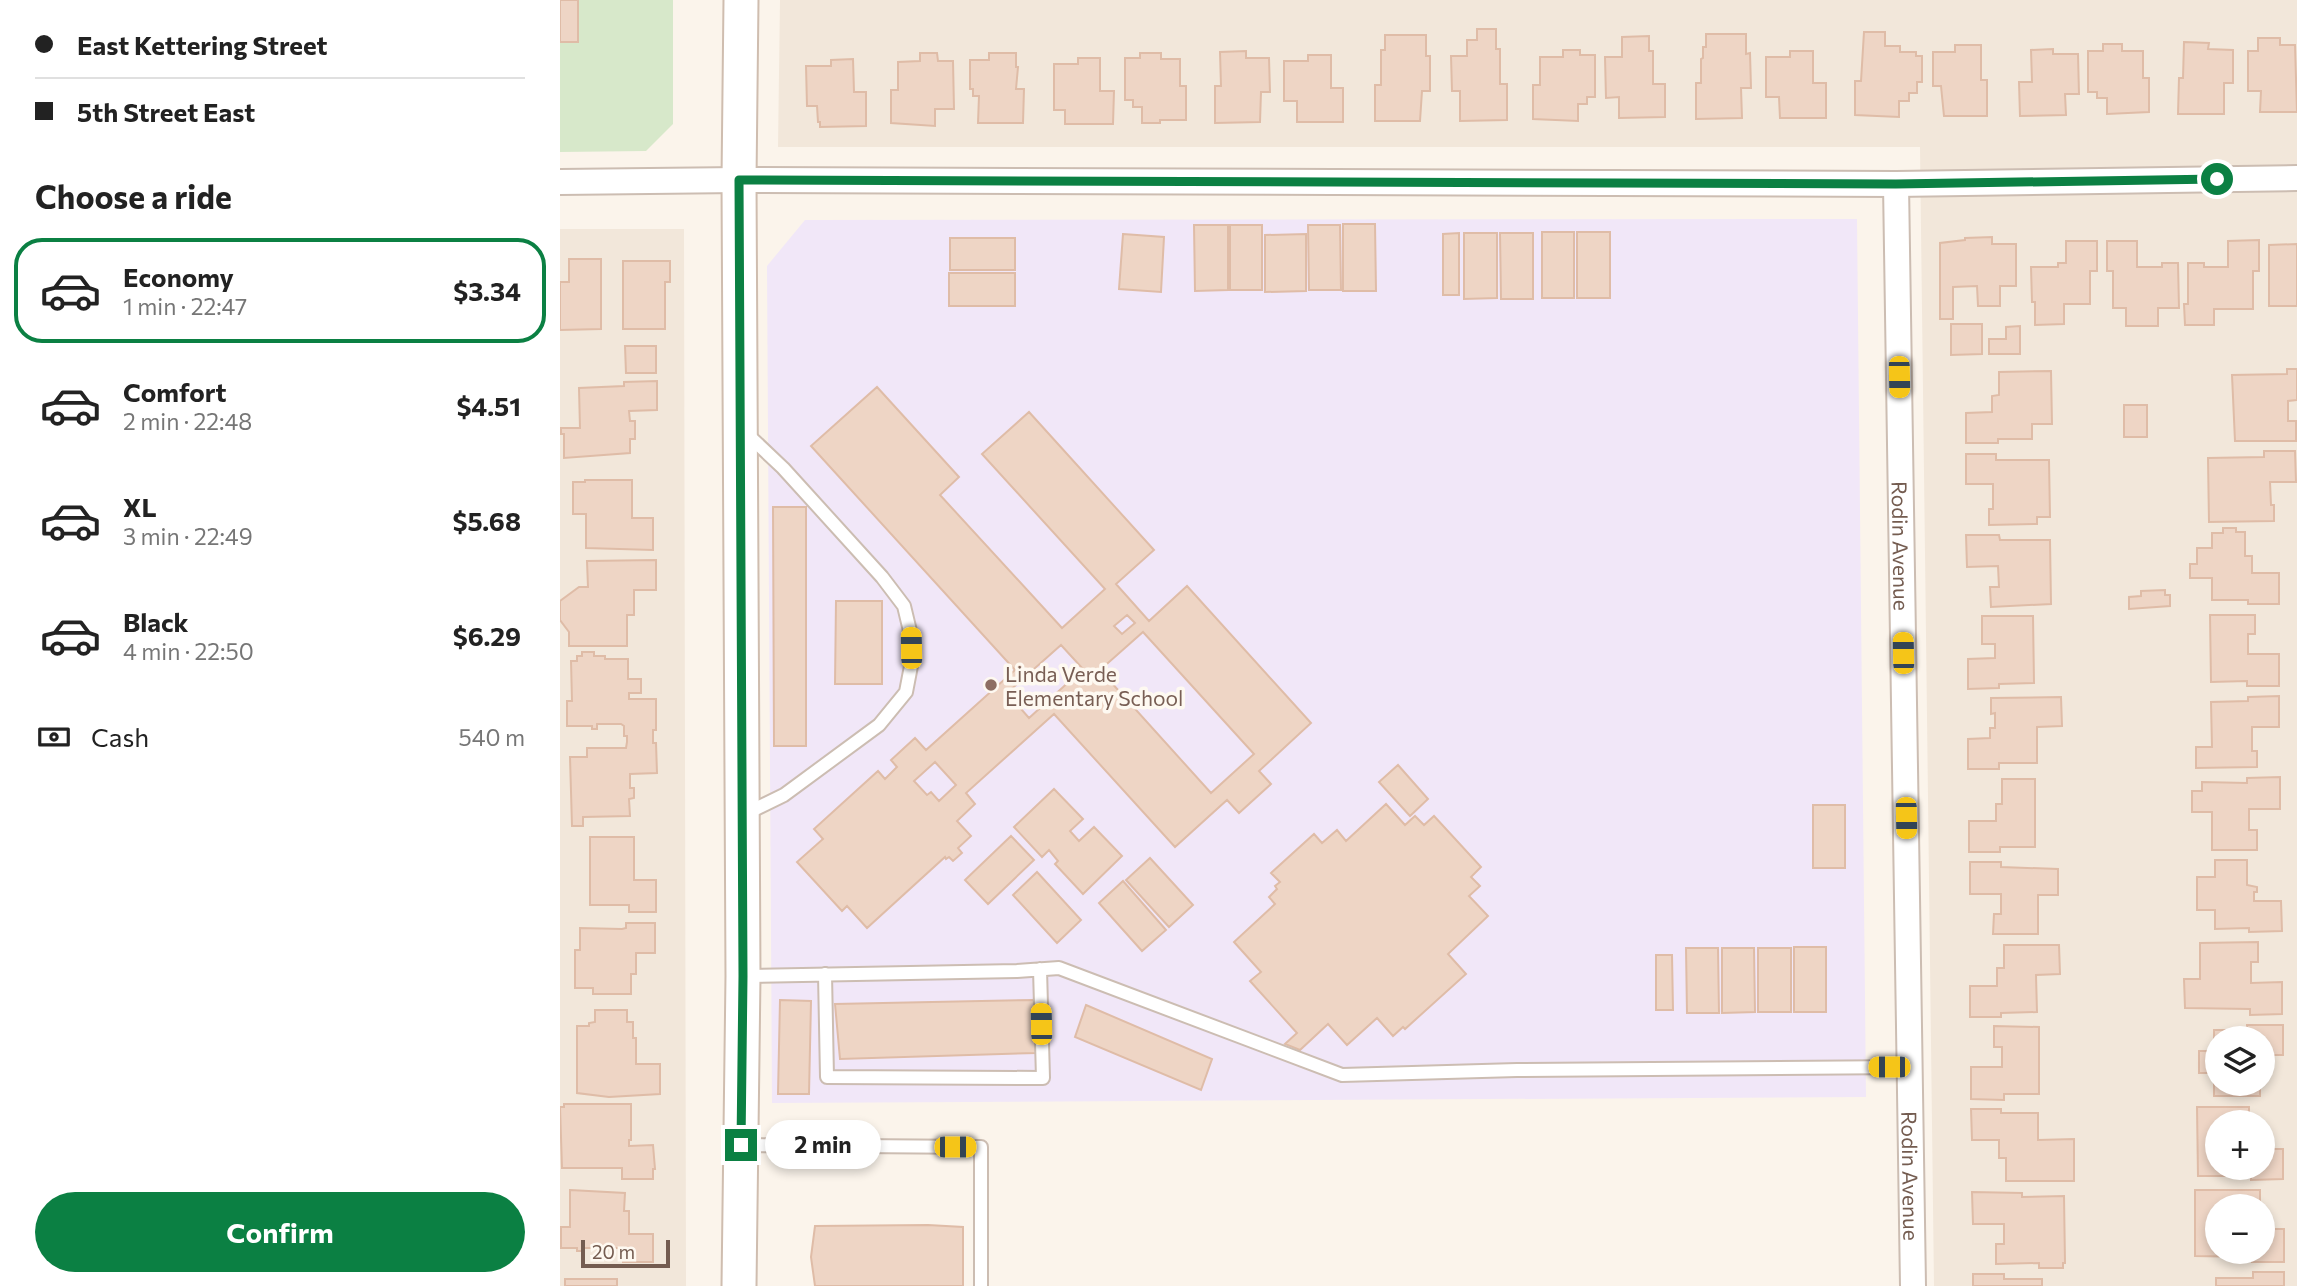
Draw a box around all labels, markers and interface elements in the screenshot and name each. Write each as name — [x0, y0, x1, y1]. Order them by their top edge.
text: East Kettering Street — [77, 29, 328, 60]
text: 5th Street East — [77, 96, 255, 127]
route start — [2201, 163, 2233, 195]
text: Choose a ride — [35, 176, 232, 216]
icon: car — [39, 259, 102, 322]
text: Economy — [123, 261, 234, 292]
text: $3.34 — [453, 275, 521, 306]
text: 1 min · 22:47 — [123, 292, 247, 320]
car — [1889, 356, 1910, 398]
icon: car — [39, 374, 102, 437]
text: Comfort — [123, 376, 226, 407]
text: $4.51 — [456, 390, 521, 421]
text: 2 min · 22:48 — [123, 407, 252, 435]
street label: Rodin Avenue — [1888, 481, 1915, 611]
icon: car — [39, 489, 102, 552]
text: XL — [123, 491, 157, 522]
text: $5.68 — [453, 505, 521, 536]
text: 3 min · 22:49 — [123, 522, 253, 550]
icon: car — [39, 604, 102, 667]
text: Black — [123, 606, 189, 637]
text: $6.29 — [453, 620, 521, 651]
car — [901, 627, 922, 669]
car — [1893, 632, 1914, 674]
text: 4 min · 22:50 — [123, 637, 254, 665]
place label: Linda Verde Elementary School — [1005, 661, 1183, 710]
marker: Linda Verde Elementary School — [983, 677, 999, 693]
icon: cash — [35, 718, 73, 756]
text: Cash — [91, 721, 149, 752]
text: 540 m — [459, 723, 525, 751]
car — [1896, 797, 1917, 839]
car — [1031, 1003, 1052, 1045]
map controls — [2205, 1026, 2275, 1264]
button: layers — [2205, 1026, 2275, 1096]
car — [1869, 1057, 1911, 1078]
button: + — [2205, 1110, 2275, 1180]
street label: Rodin Avenue — [1898, 1111, 1925, 1241]
callout: 2 min — [766, 1120, 881, 1170]
route end — [725, 1129, 757, 1161]
text: 2 min — [794, 1130, 852, 1158]
car — [935, 1137, 977, 1158]
button: Confirm — [35, 1192, 525, 1272]
button: − — [2205, 1194, 2275, 1264]
scale bar — [581, 1237, 670, 1269]
text: 20 m — [592, 1240, 635, 1263]

